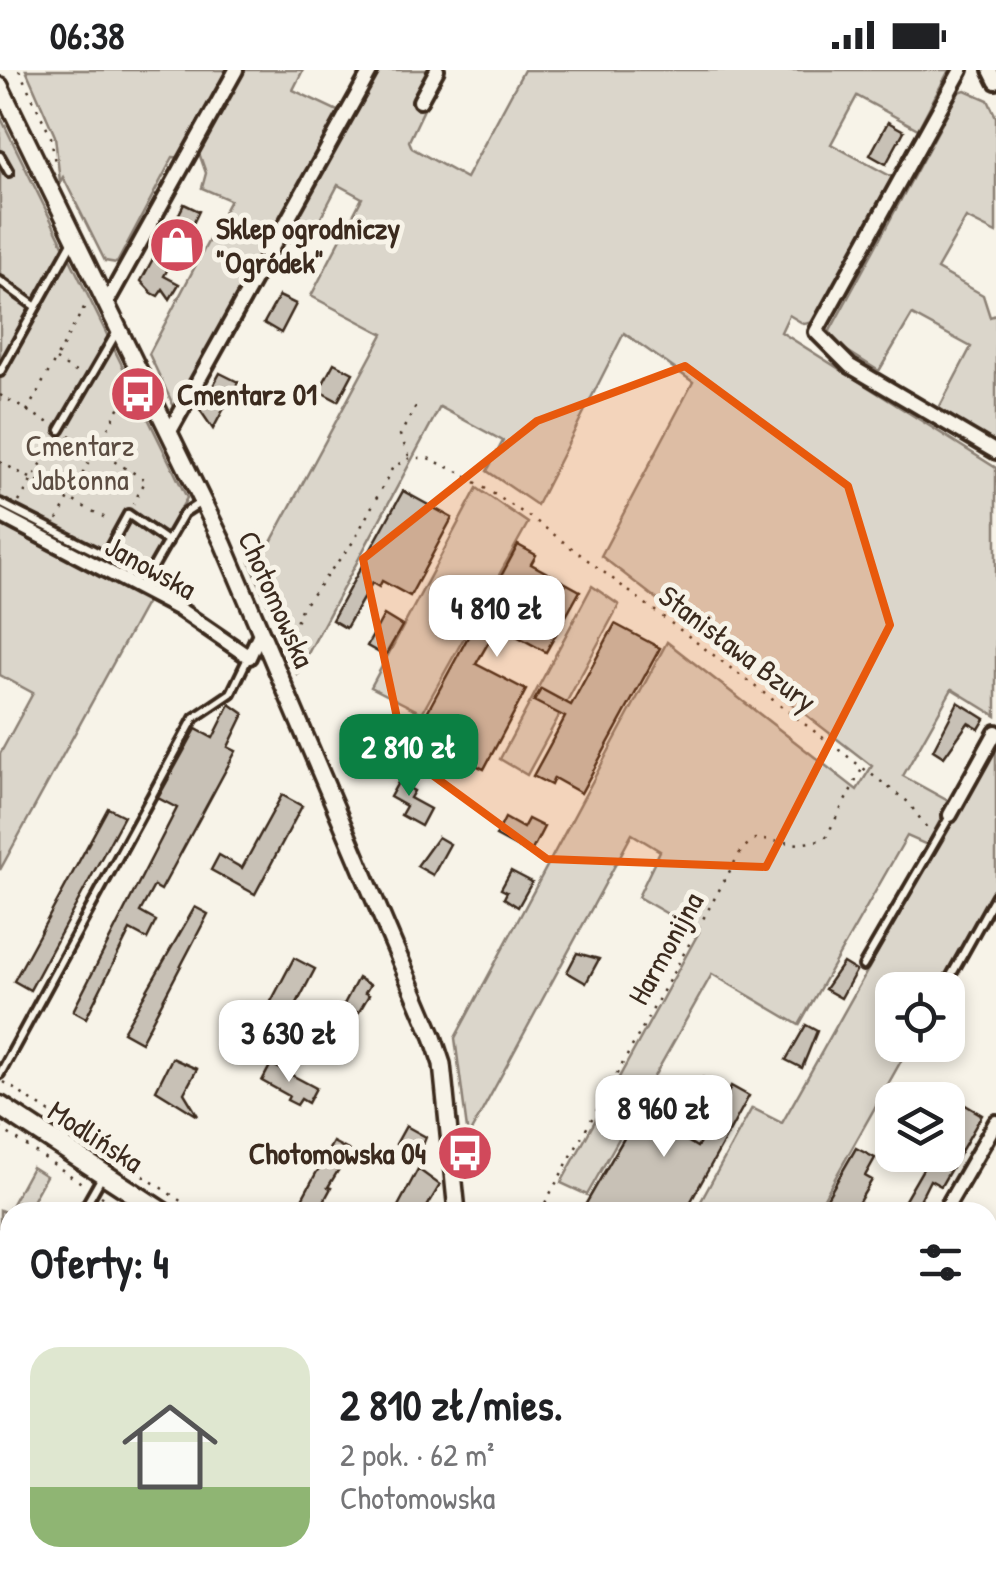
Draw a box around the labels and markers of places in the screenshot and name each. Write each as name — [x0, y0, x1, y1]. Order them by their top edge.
place label: Sklep ogrodniczy "Ogródek" — [216, 208, 400, 283]
shop icon: Sklep ogrodniczy "Ogródek" — [147, 215, 207, 275]
bus stop icon: Cmentarz 01 — [108, 364, 168, 424]
place label: Cmentarz 01 — [177, 374, 317, 414]
pin: 4 810 zł — [394, 575, 600, 660]
pin: 2 810 zł — [306, 714, 512, 799]
pin: 3 630 zł — [186, 1000, 392, 1085]
pin: 8 960 zł — [561, 1075, 767, 1160]
bus stop icon: Chotomowska 04 — [435, 1123, 495, 1183]
place label: Chotomowska 04 — [249, 1133, 426, 1173]

